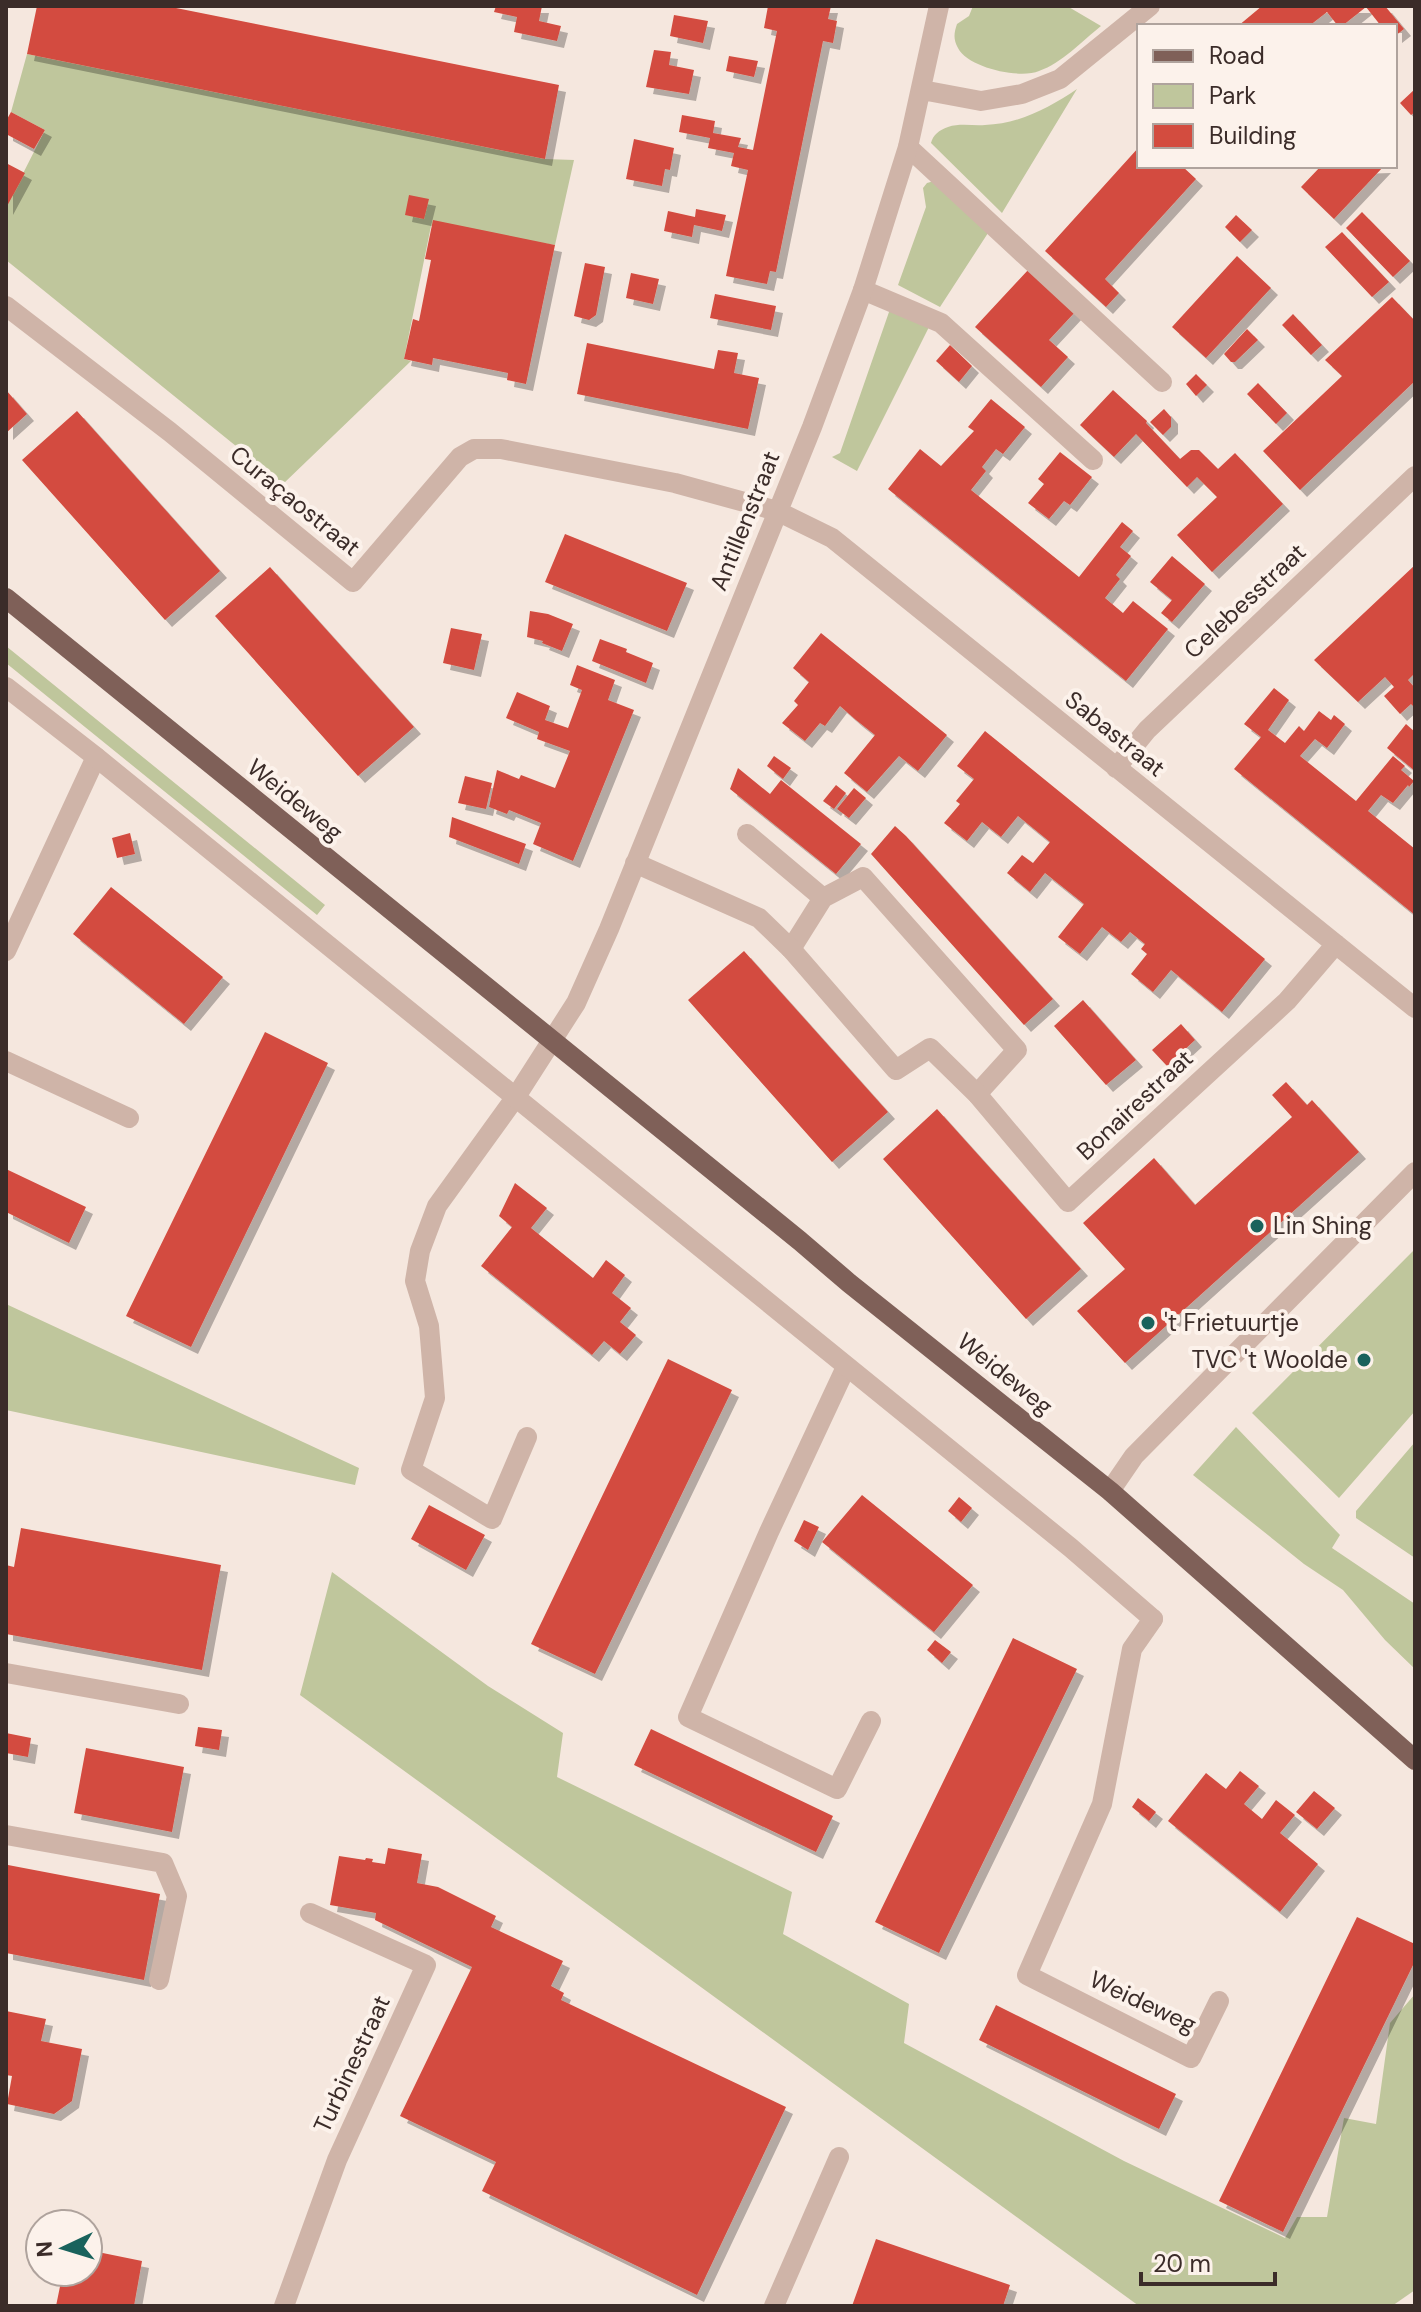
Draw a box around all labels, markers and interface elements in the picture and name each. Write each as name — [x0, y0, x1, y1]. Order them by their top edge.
legend — [1137, 24, 1397, 168]
text: Road — [1209, 40, 1265, 71]
text: Park — [1209, 80, 1256, 111]
text: Building — [1209, 120, 1296, 151]
street label: Curaçaostraat — [224, 439, 367, 563]
street label: Antillenstraat — [702, 446, 787, 595]
street label: Celebesstraat — [1177, 536, 1312, 665]
street label: Sabastraat — [1059, 684, 1172, 783]
street label: Weideweg — [241, 752, 350, 848]
street label: Bonairestraat — [1070, 1043, 1199, 1167]
place label: Lin Shing — [1273, 1210, 1372, 1241]
marker: Lin Shing — [1248, 1217, 1266, 1235]
place label: 't Frietuurtje — [1164, 1307, 1299, 1338]
marker: 't Frietuurtje — [1139, 1314, 1157, 1332]
street label: Weideweg — [951, 1326, 1060, 1422]
place label: TVC 't Woolde — [1191, 1344, 1348, 1375]
marker: TVC 't Woolde — [1355, 1351, 1373, 1369]
street label: Weideweg — [1085, 1963, 1202, 2040]
street label: Turbinestraat — [306, 1990, 397, 2137]
north arrow — [24, 2208, 104, 2288]
scale bar — [1141, 2236, 1275, 2286]
text: N — [30, 2240, 60, 2258]
text: 20 m — [1153, 2248, 1211, 2279]

